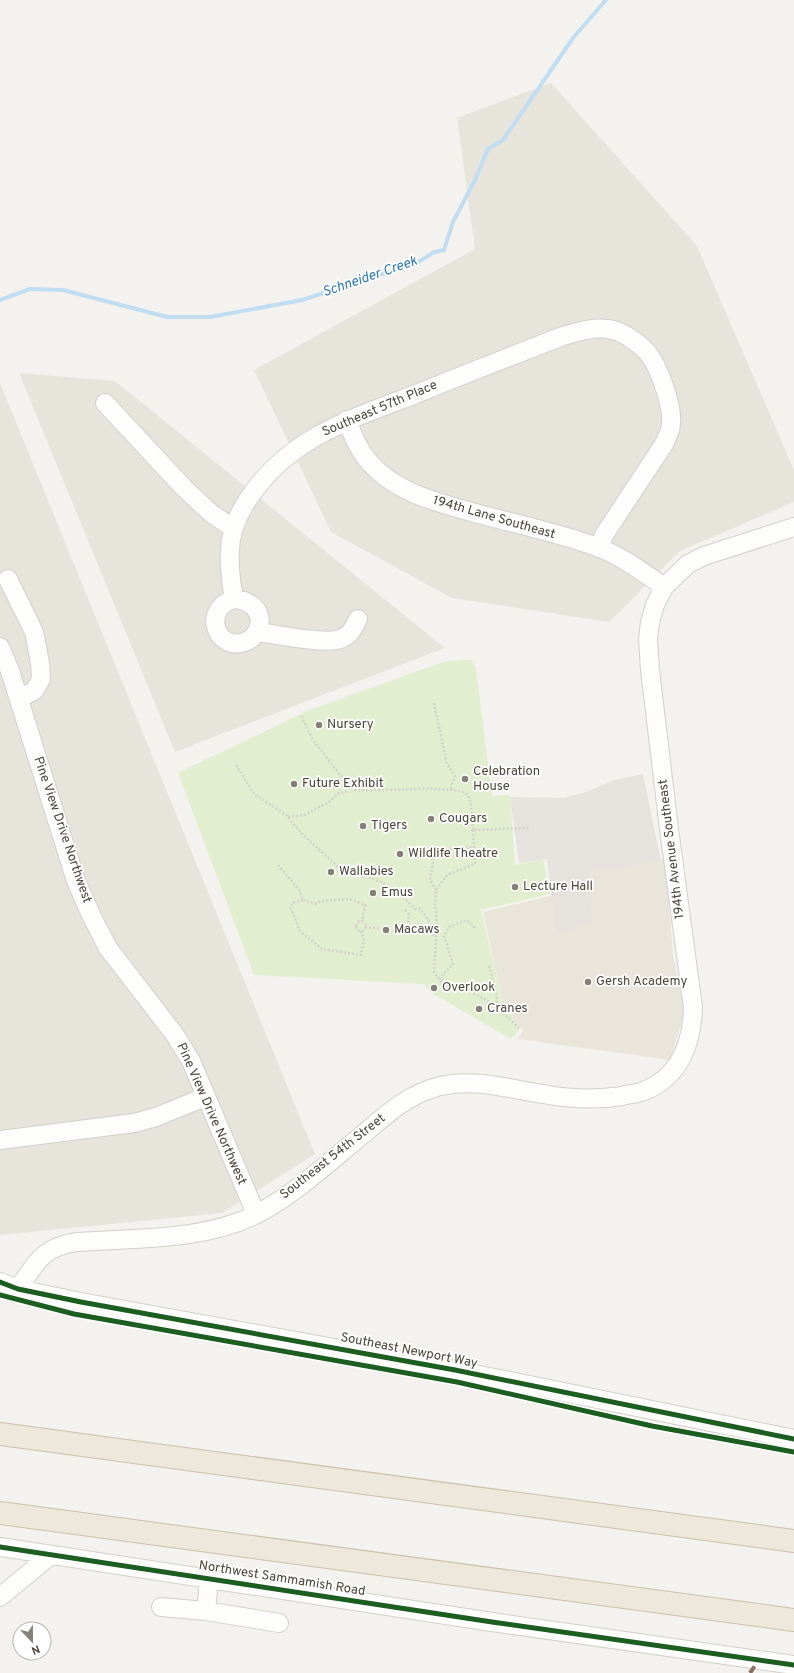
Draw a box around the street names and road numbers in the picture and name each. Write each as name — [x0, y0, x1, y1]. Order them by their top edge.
street label: Southeast 57th Place — [320, 377, 440, 441]
street label: 194th Lane Southeast — [431, 493, 557, 543]
street label: Pine View Drive Northwest — [29, 755, 95, 905]
street label: 194th Avenue Southeast — [655, 778, 689, 920]
street label: Pine View Drive Northwest — [172, 1040, 250, 1188]
street label: Southeast 54th Street — [277, 1111, 389, 1203]
street label: Southeast Newport Way — [339, 1330, 479, 1372]
street label: Northwest Sammamish Road — [198, 1558, 366, 1600]

